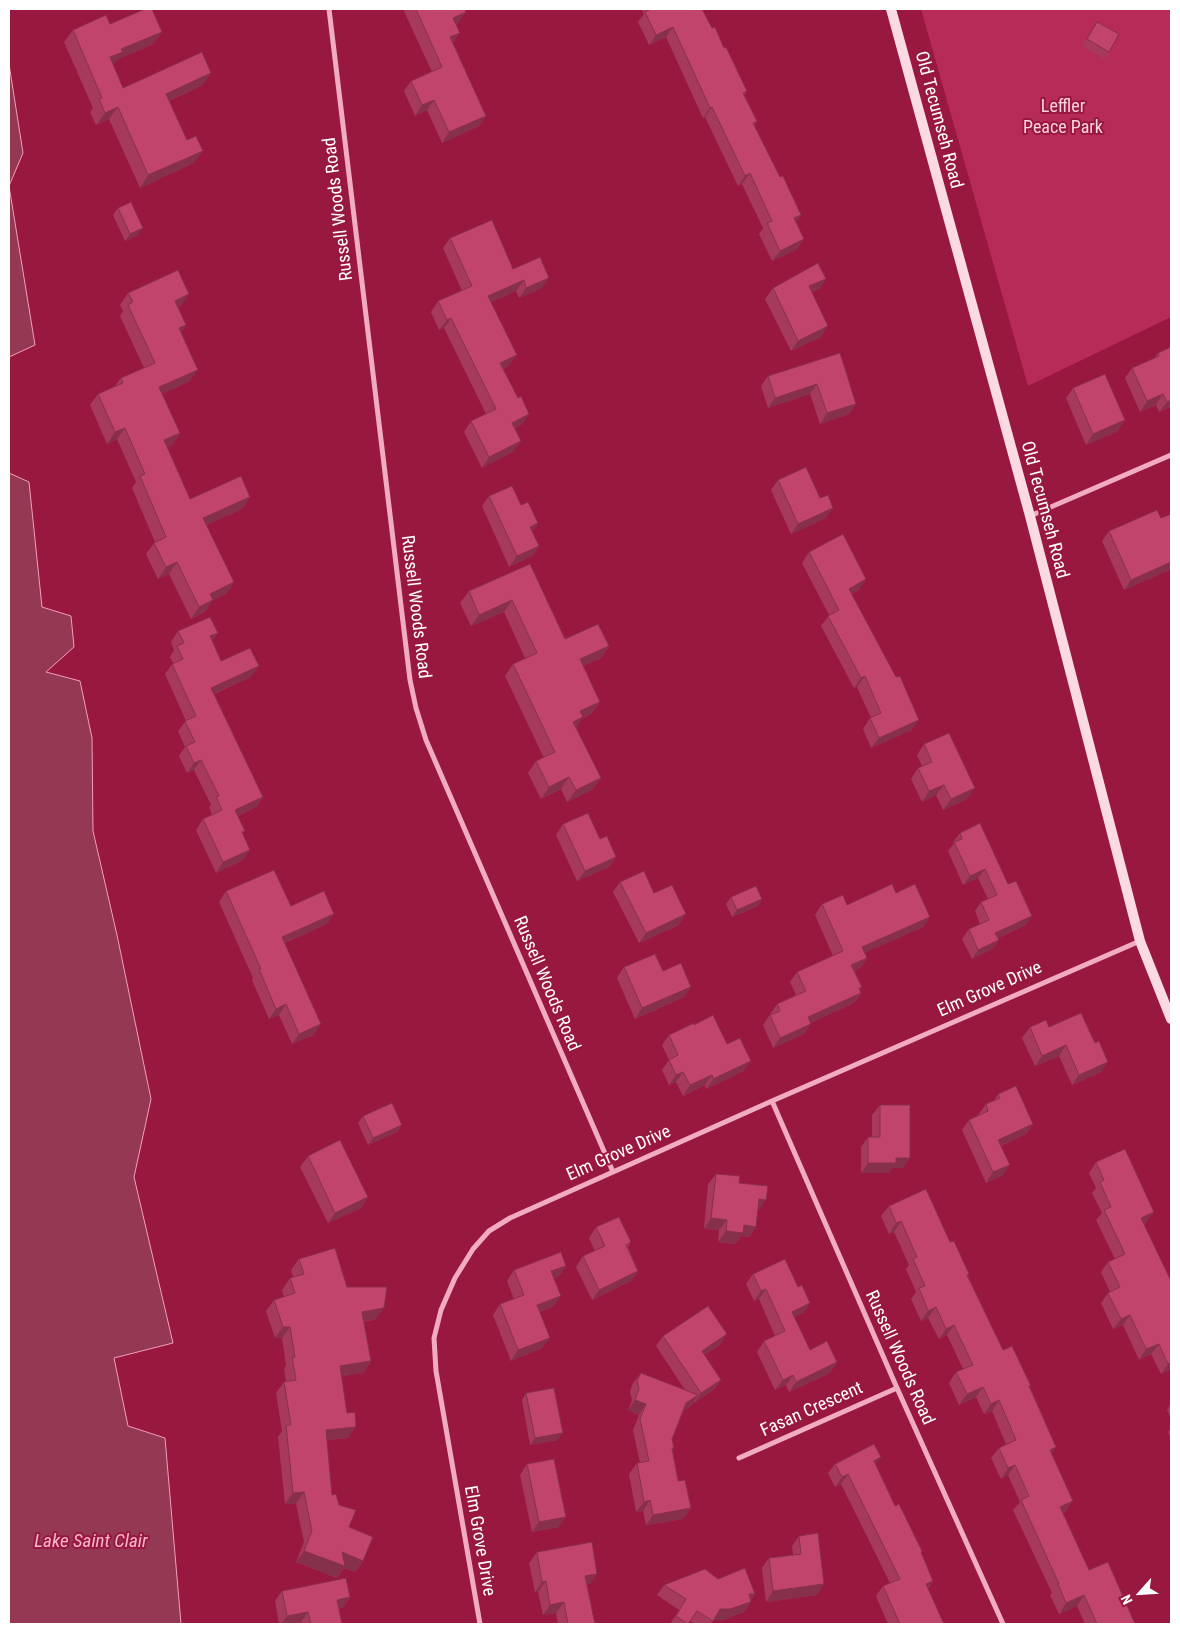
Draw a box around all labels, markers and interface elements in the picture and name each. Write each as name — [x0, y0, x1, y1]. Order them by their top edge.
street label: Old Tecumseh Road — [909, 49, 967, 191]
park label: Leffler Peace Park — [1023, 96, 1103, 138]
street label: Russell Woods Road — [319, 136, 359, 282]
street label: Old Tecumseh Road — [1015, 439, 1073, 581]
street label: Russell Woods Road — [395, 534, 435, 680]
street label: Russell Woods Road — [508, 913, 584, 1055]
street label: Elm Grove Drive — [935, 957, 1045, 1023]
street label: Elm Grove Drive — [564, 1121, 674, 1187]
street label: Russell Woods Road — [860, 1288, 938, 1428]
street label: Fasan Crescent — [758, 1378, 866, 1442]
street label: Elm Grove Drive — [459, 1484, 499, 1598]
water label: Lake Saint Clair — [34, 1531, 148, 1553]
north arrow — [1115, 1568, 1165, 1618]
text: N — [1117, 1592, 1136, 1607]

